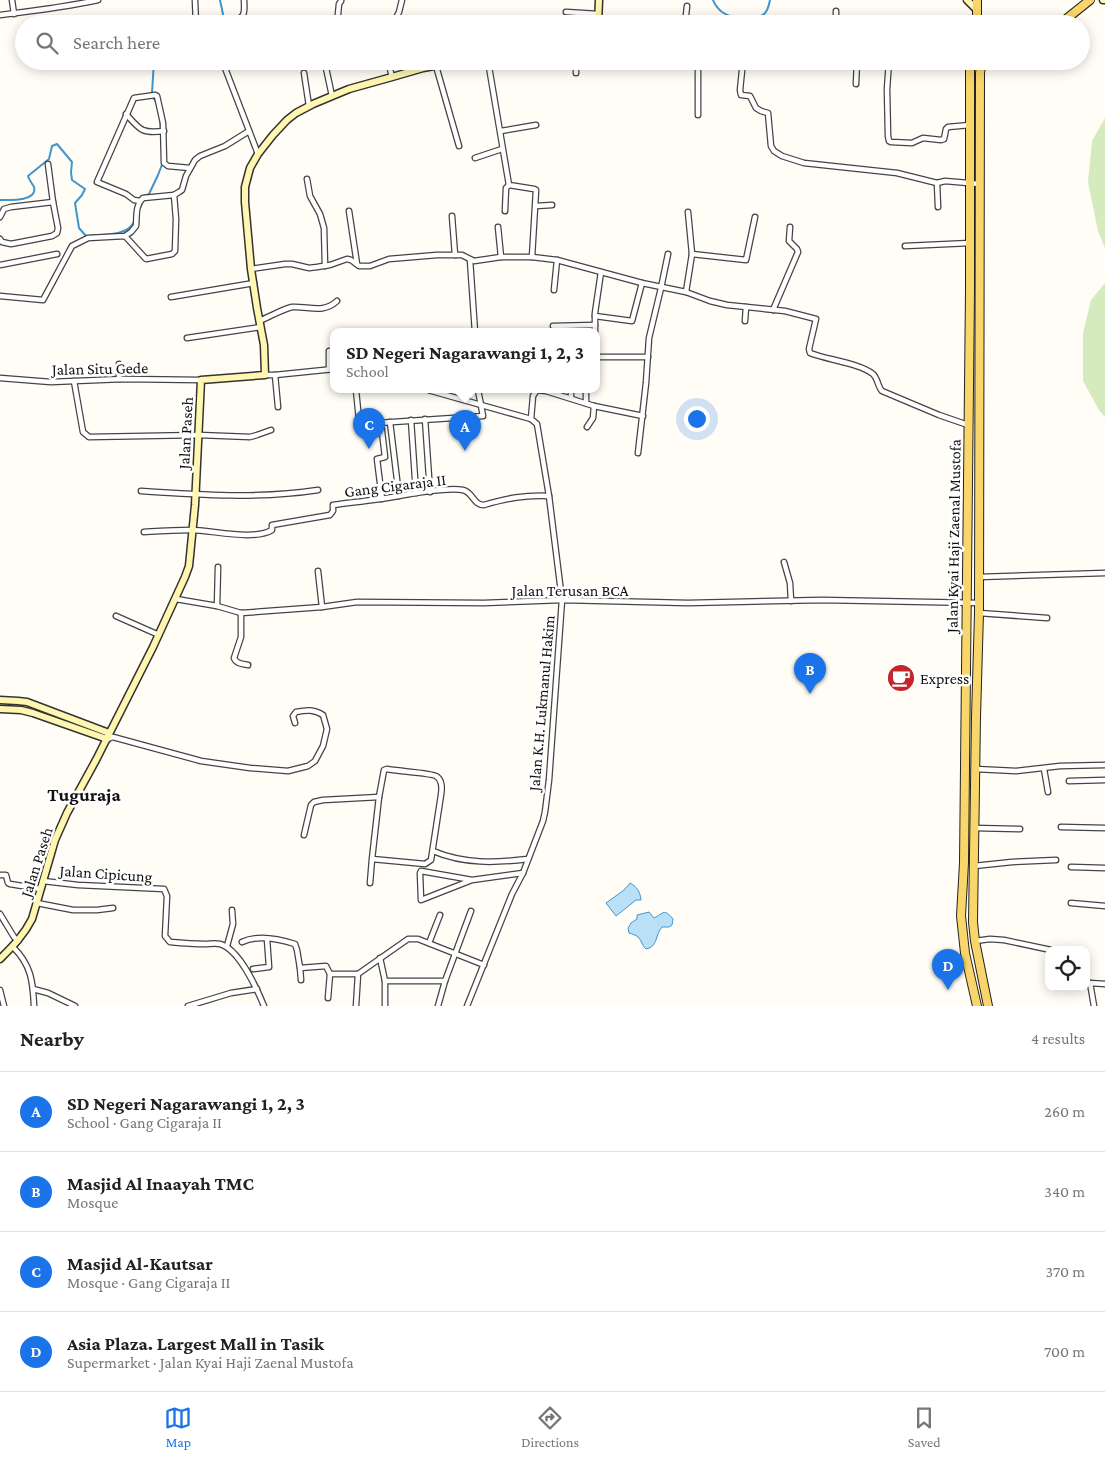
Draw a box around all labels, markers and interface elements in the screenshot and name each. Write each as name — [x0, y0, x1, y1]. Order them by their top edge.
search box — [15, 15, 1090, 70]
icon: search — [33, 29, 61, 57]
text: Search here — [73, 32, 160, 53]
popup — [330, 328, 600, 393]
text: SD Negeri Nagarawangi 1, 2, 3 — [346, 342, 584, 363]
street label: Jalan Situ Gede — [50, 359, 148, 379]
text: School — [346, 363, 389, 380]
street label: Jalan Paseh — [175, 396, 197, 472]
your location — [684, 406, 710, 432]
pin: C — [353, 408, 385, 449]
pin: A — [449, 410, 481, 451]
street label: Jalan Kyai Haji Zaenal Mustofa — [943, 438, 965, 635]
street label: Gang Cigaraja II — [343, 471, 447, 501]
street label: Jalan Terusan BCA — [509, 582, 629, 600]
street label: Jalan K.H. Lukmanul Hakim — [525, 614, 559, 794]
pin: B — [794, 653, 826, 694]
cafe icon: Express — [886, 663, 916, 693]
place label: Express — [920, 670, 969, 688]
district label: Tuguraja — [47, 784, 121, 806]
street label: Jalan Paseh — [17, 825, 57, 901]
street label: Jalan Cipicung — [57, 862, 153, 886]
map controls — [1045, 946, 1090, 991]
button: locate — [1045, 946, 1090, 991]
pin: D — [932, 949, 964, 990]
text: Nearby — [20, 1027, 84, 1051]
text: 4 results — [1031, 1030, 1085, 1047]
text: SD Negeri Nagarawangi 1, 2, 3 — [67, 1093, 305, 1114]
text: A — [31, 1103, 41, 1120]
text: 260 m — [1044, 1103, 1085, 1120]
text: School · Gang Cigaraja II — [67, 1114, 222, 1131]
text: Masjid Al Inaayah TMC — [67, 1173, 254, 1194]
text: B — [31, 1183, 41, 1200]
text: 340 m — [1044, 1183, 1085, 1200]
text: Mosque — [67, 1194, 118, 1211]
text: Masjid Al-Kautsar — [67, 1253, 213, 1274]
text: C — [31, 1263, 41, 1280]
text: 370 m — [1046, 1263, 1085, 1280]
text: Mosque · Gang Cigaraja II — [67, 1274, 230, 1291]
text: Asia Plaza. Largest Mall in Tasik — [67, 1333, 324, 1354]
text: D — [30, 1343, 42, 1360]
text: 700 m — [1044, 1343, 1085, 1360]
text: Supermarket · Jalan Kyai Haji Zaenal Mustofa — [67, 1354, 354, 1371]
tab: Map — [164, 1404, 192, 1450]
tab: Directions — [521, 1404, 579, 1450]
tab: Saved — [908, 1404, 941, 1450]

